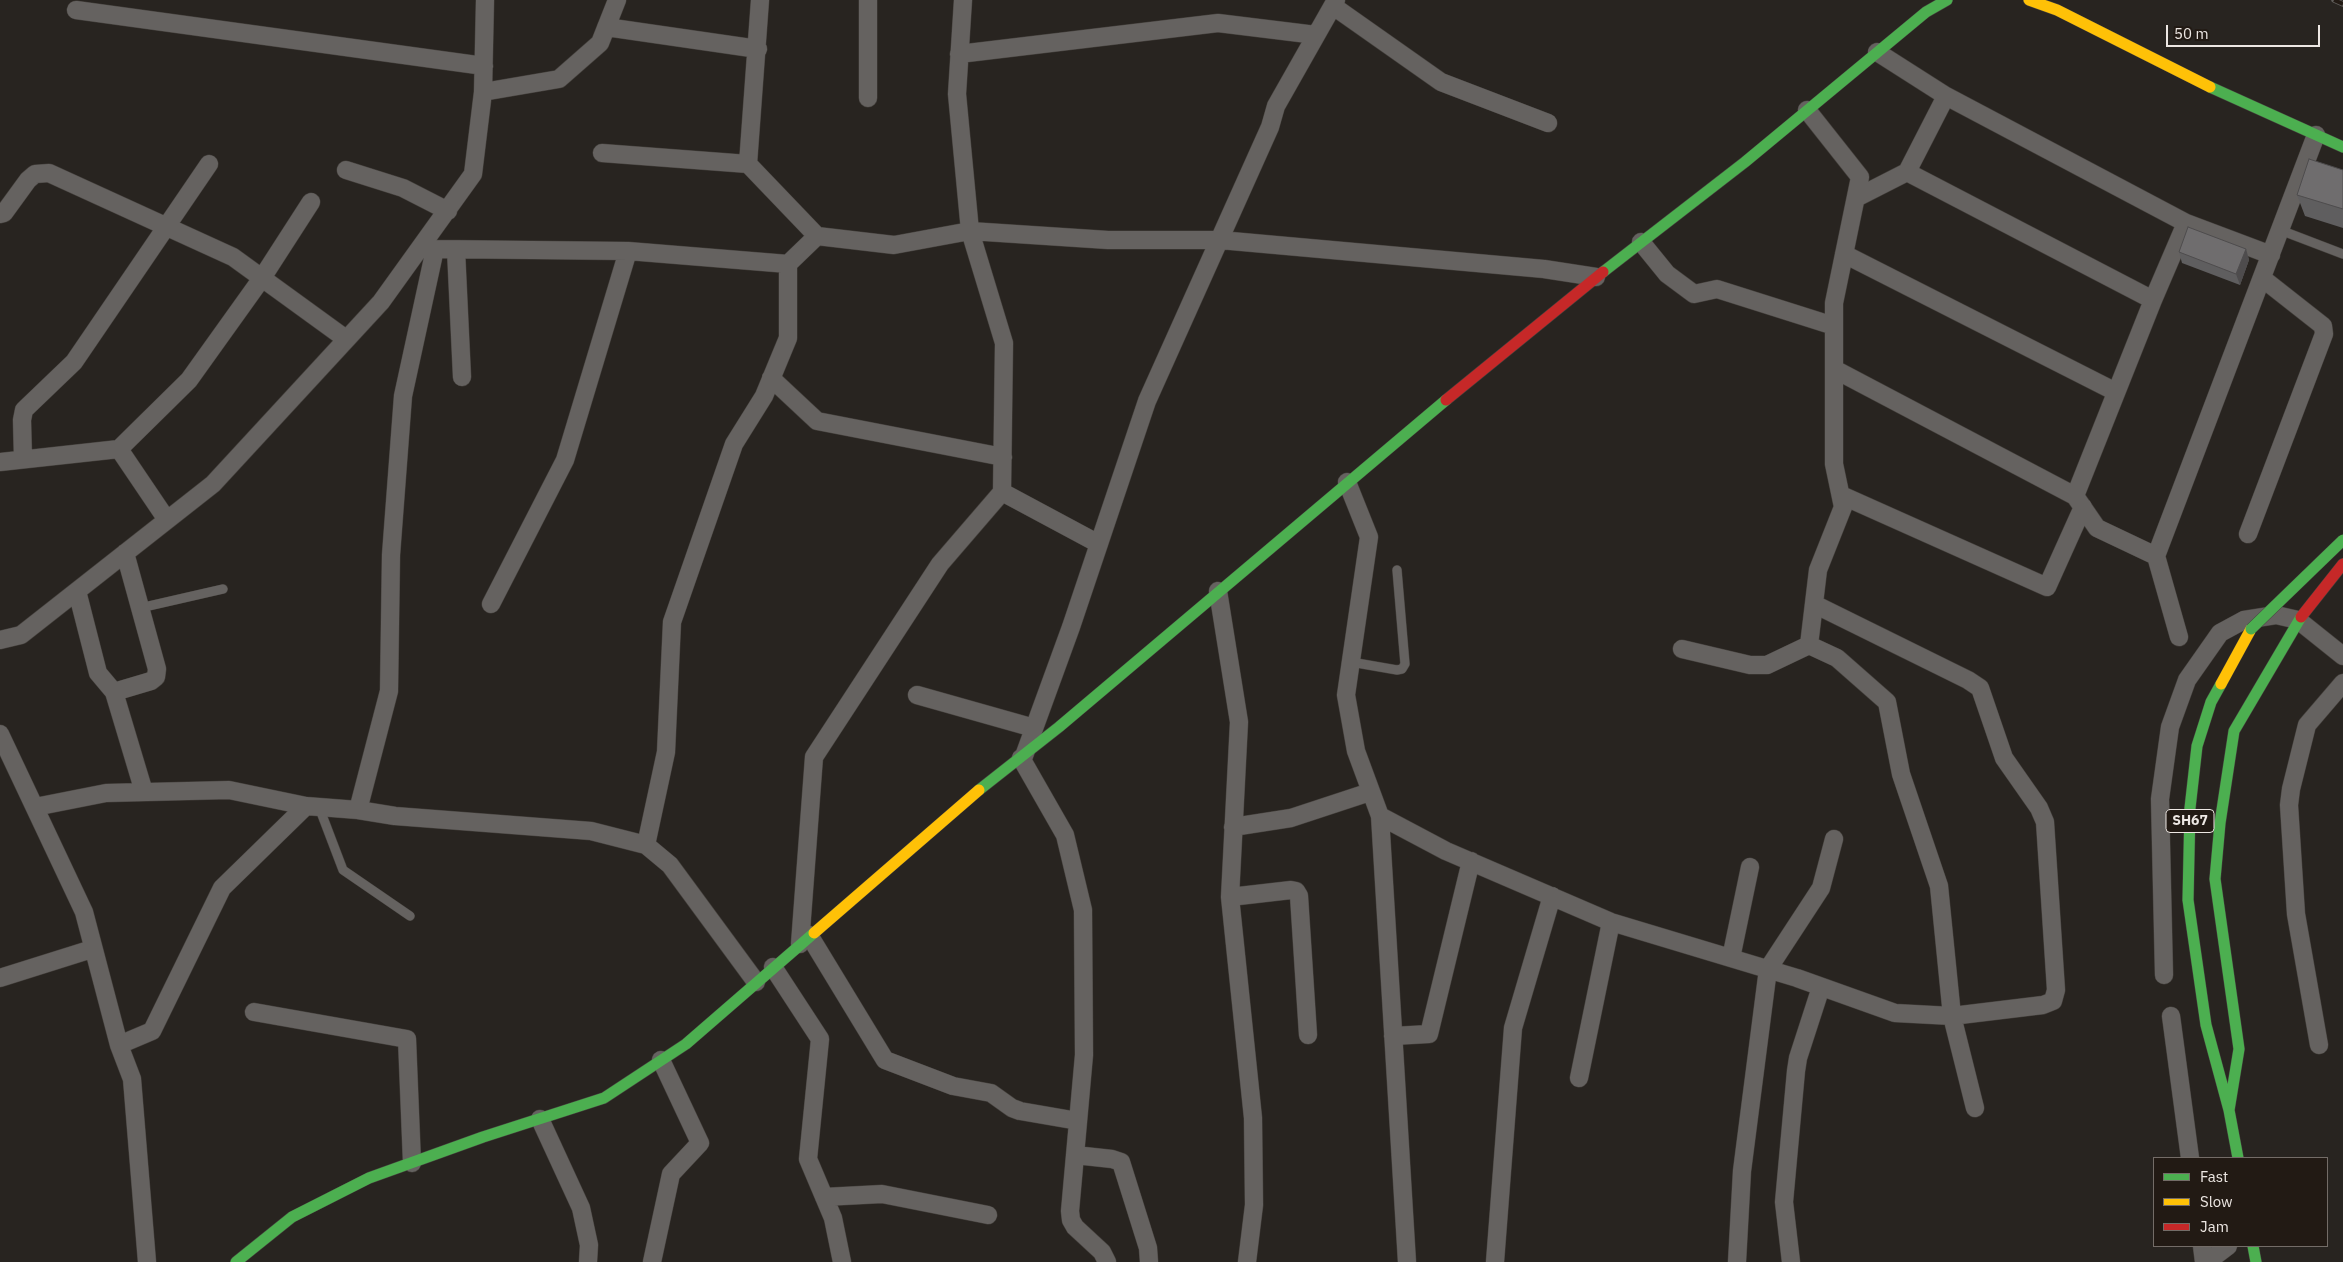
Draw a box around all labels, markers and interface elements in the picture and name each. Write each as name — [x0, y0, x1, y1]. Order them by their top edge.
scale bar — [2168, 15, 2322, 47]
text: 50 m — [2174, 24, 2209, 43]
road number: SH67 — [2166, 809, 2214, 832]
legend — [2153, 1157, 2328, 1247]
text: Fast — [2200, 1167, 2228, 1186]
text: Slow — [2200, 1192, 2233, 1211]
text: Jam — [2200, 1217, 2229, 1236]

